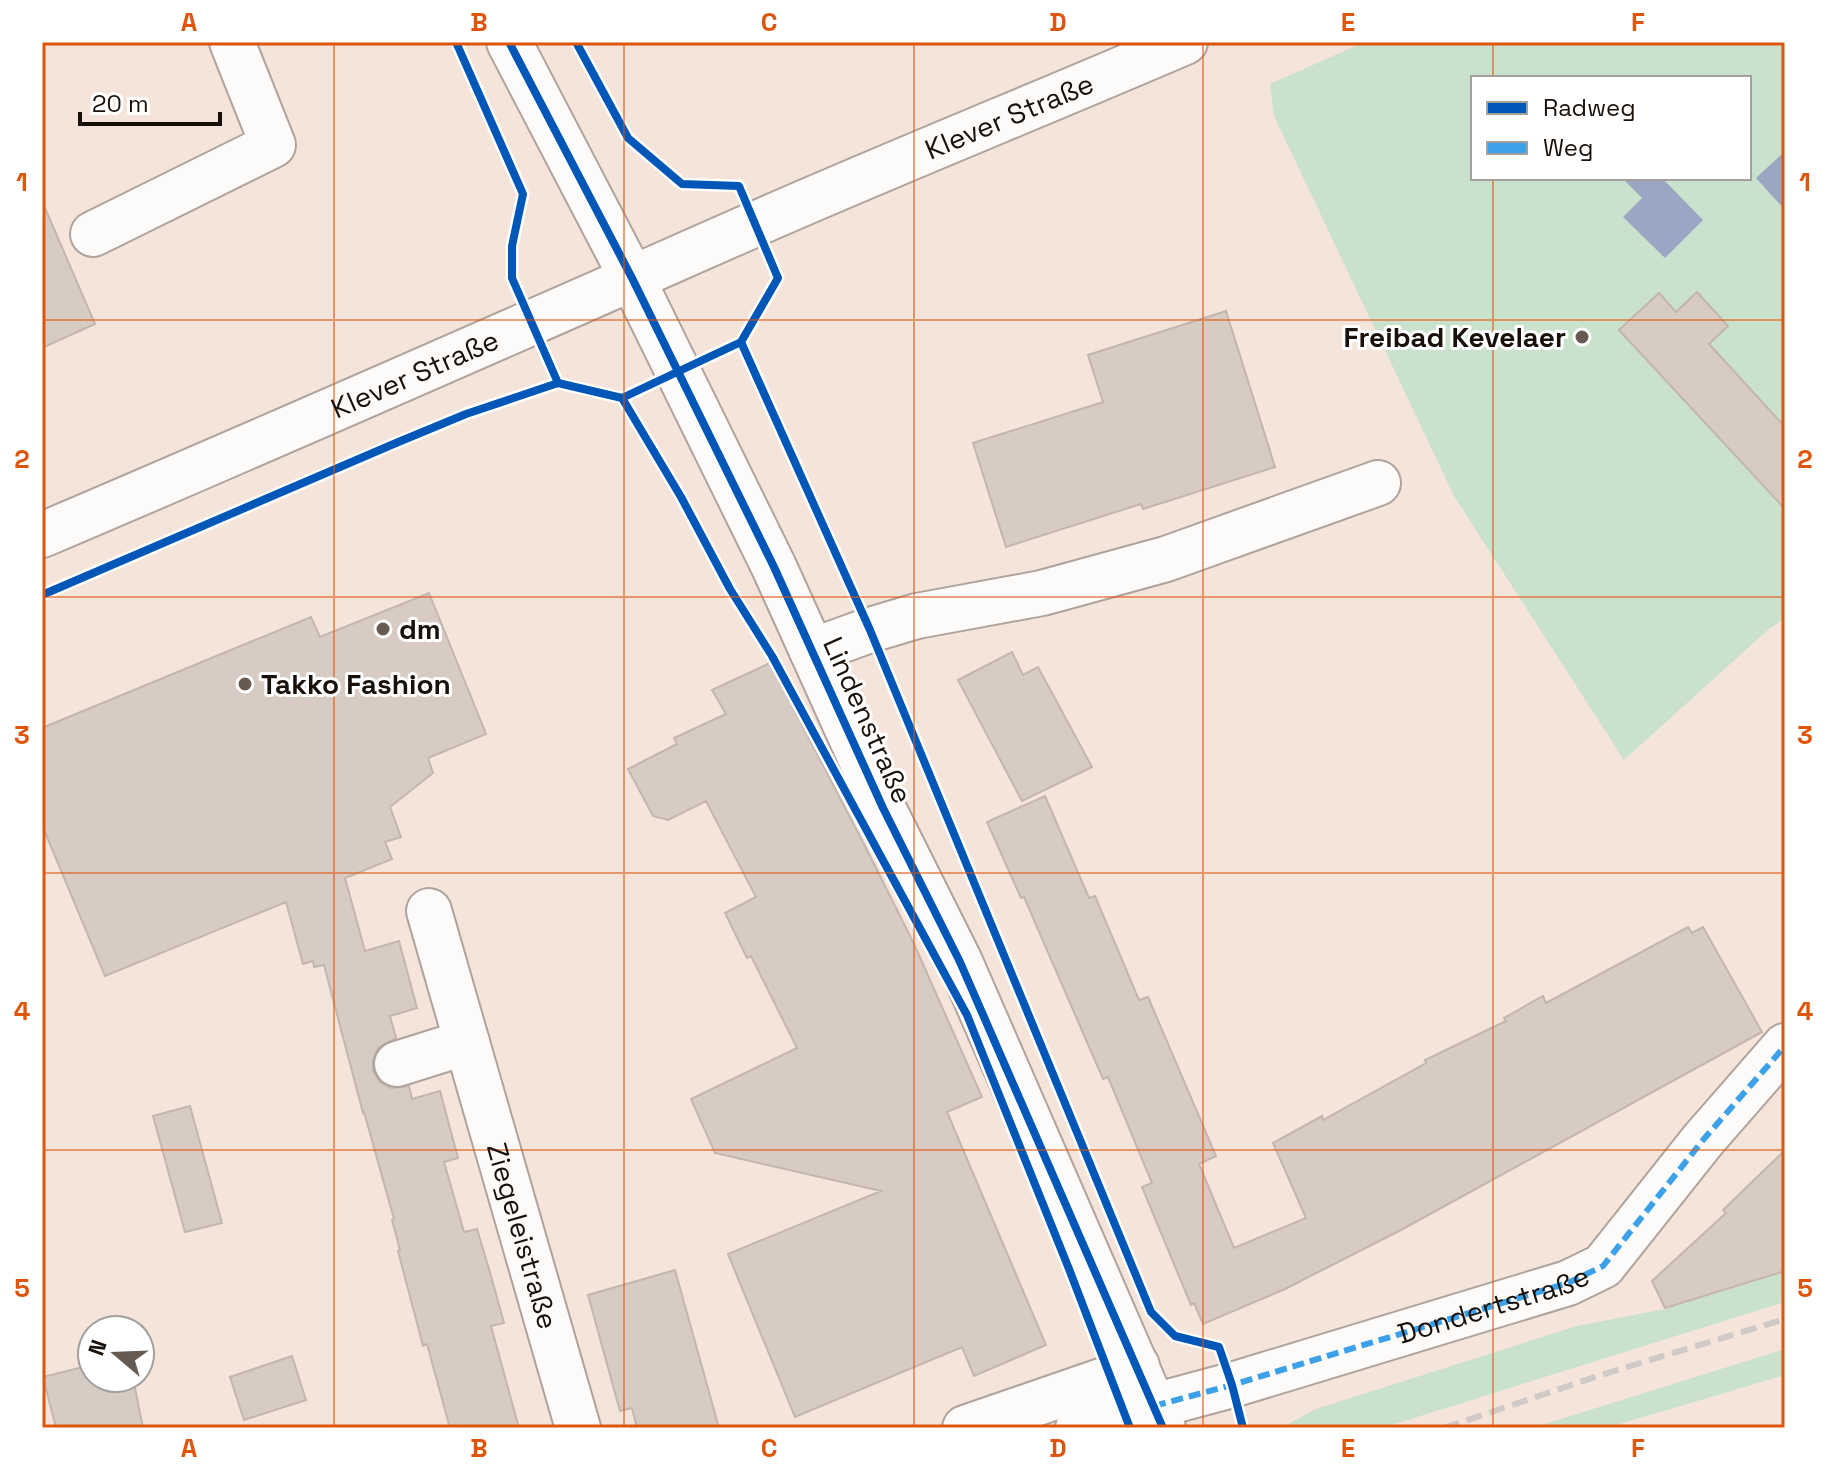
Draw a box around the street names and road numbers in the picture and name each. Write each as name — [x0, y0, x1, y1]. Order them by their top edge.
street label: Klever Straße — [920, 65, 1099, 167]
street label: Klever Straße — [325, 321, 504, 426]
street label: Lindenstraße — [815, 631, 921, 809]
street label: Ziegeleistraße — [479, 1138, 567, 1333]
street label: Dondertstraße — [1393, 1257, 1595, 1352]

